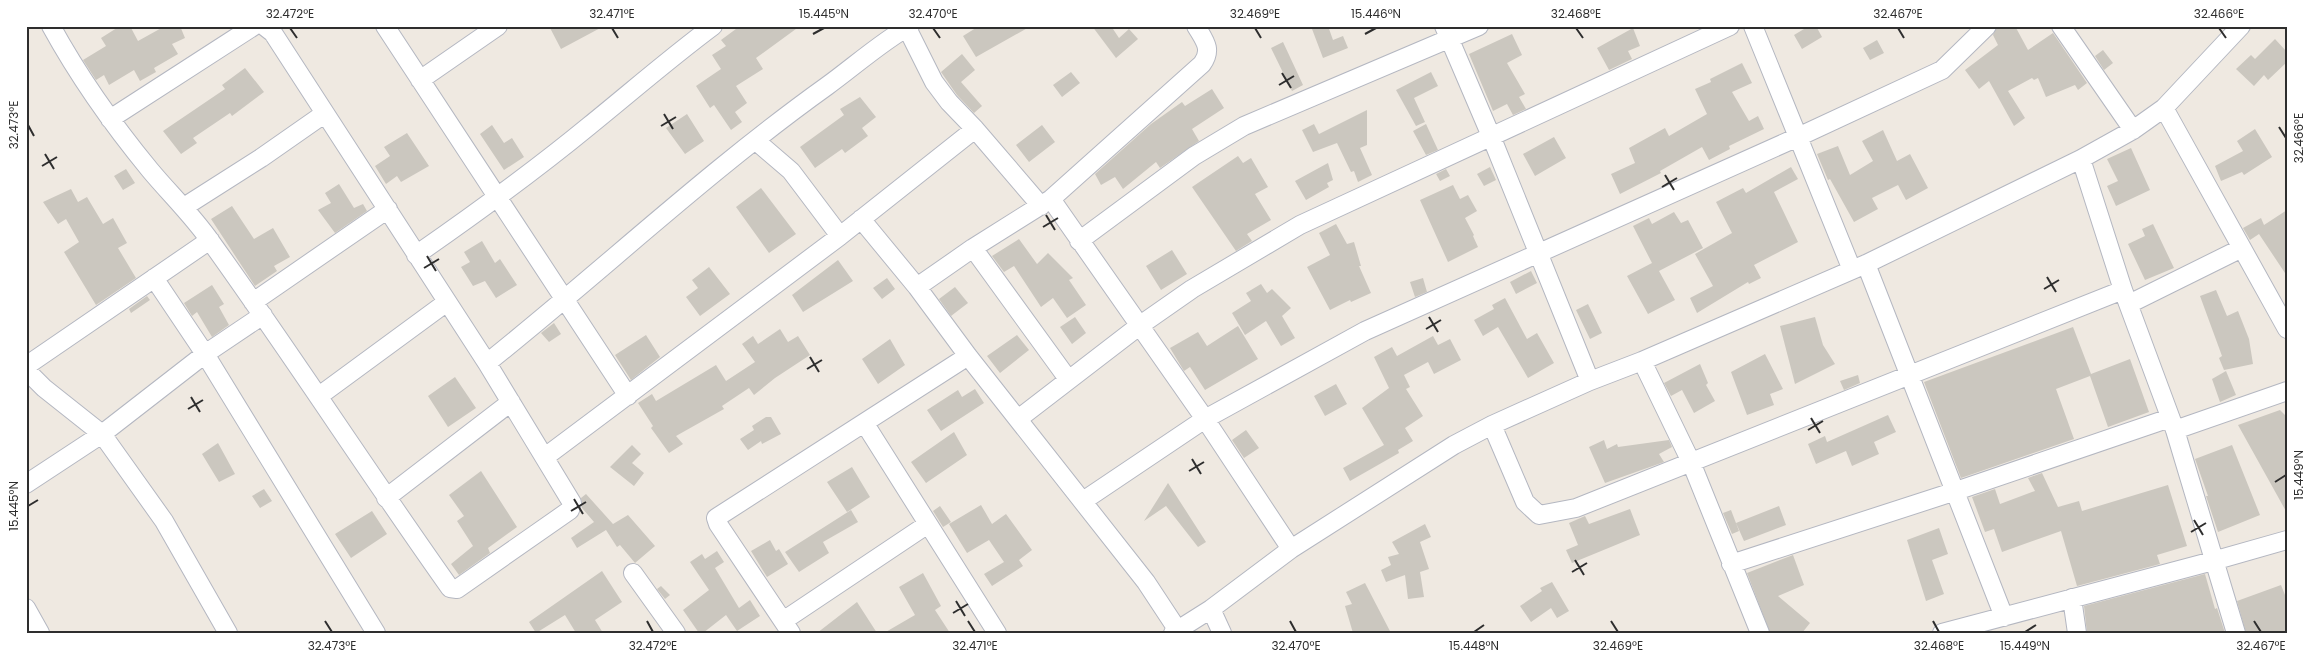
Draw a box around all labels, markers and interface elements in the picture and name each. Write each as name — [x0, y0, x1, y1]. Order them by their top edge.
text: 32.472°E — [266, 5, 314, 22]
text: 32.471°E — [589, 5, 635, 22]
text: 15.445°N — [799, 5, 849, 22]
text: 32.470°E — [908, 5, 958, 22]
text: 32.469°E — [1230, 5, 1280, 22]
text: 15.446°N — [1351, 5, 1401, 22]
text: 32.468°E — [1551, 5, 1601, 22]
text: 32.467°E — [1873, 5, 1923, 22]
text: 32.466°E — [2194, 5, 2244, 22]
text: 32.473°E — [5, 101, 22, 149]
text: 32.466°E — [2290, 113, 2307, 163]
text: 15.449°N — [2290, 450, 2307, 500]
text: 15.445°N — [5, 481, 22, 531]
text: 32.473°E — [308, 637, 356, 654]
text: 32.472°E — [629, 637, 677, 654]
text: 32.471°E — [952, 637, 998, 654]
text: 32.470°E — [1271, 637, 1321, 654]
text: 15.448°N — [1449, 637, 1499, 654]
text: 32.469°E — [1593, 637, 1643, 654]
text: 32.468°E — [1914, 637, 1964, 654]
text: 15.449°N — [2000, 637, 2050, 654]
text: 32.467°E — [2236, 637, 2286, 654]

